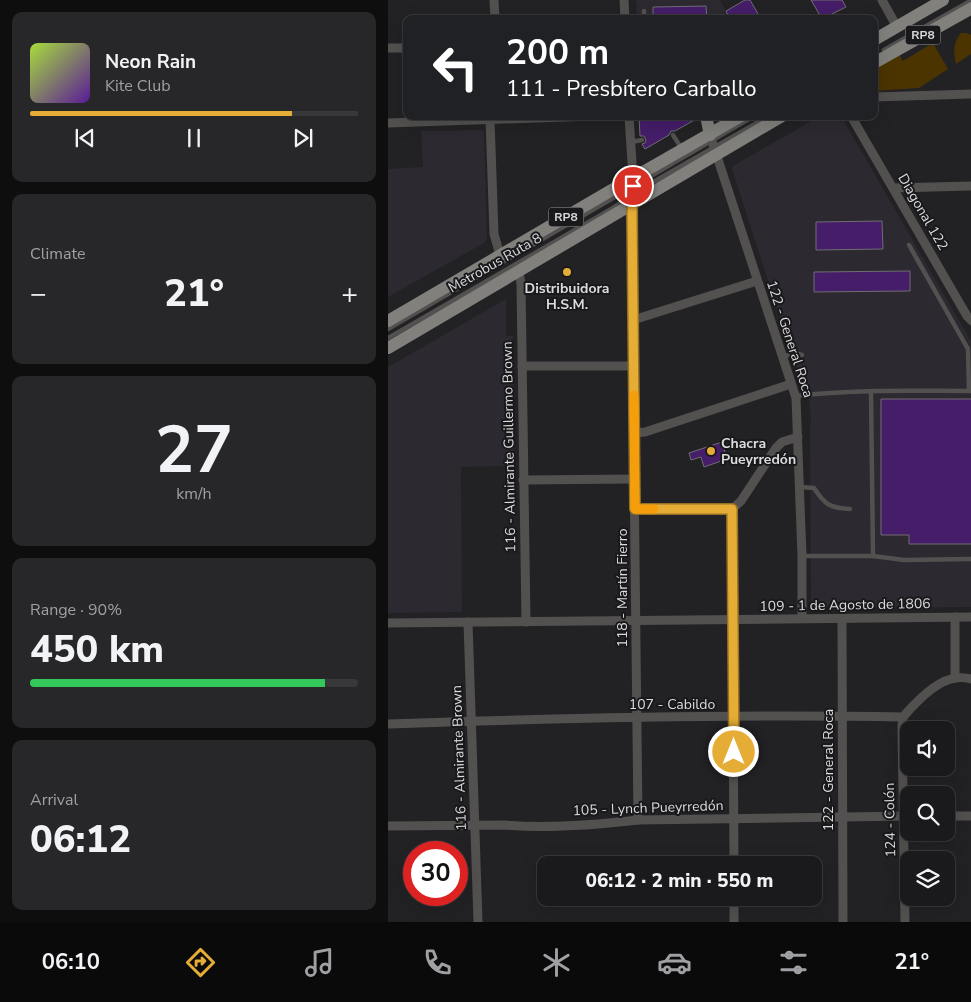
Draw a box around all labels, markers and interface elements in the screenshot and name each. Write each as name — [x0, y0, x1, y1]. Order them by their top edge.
road number: RP8 — [906, 26, 940, 44]
text: 200 m — [506, 29, 609, 76]
icon: left — [423, 35, 488, 100]
text: Neon Rain — [105, 49, 196, 75]
text: 111 - Presbítero Carballo — [506, 74, 756, 104]
text: Kite Club — [105, 75, 171, 97]
icon: previous — [71, 124, 99, 152]
icon: pause — [180, 124, 208, 152]
icon: next — [289, 124, 317, 152]
pin — [612, 165, 654, 207]
street label: Diagonal 122 — [893, 170, 953, 254]
icon: arrive — [619, 172, 647, 200]
road number: RP8 — [548, 208, 584, 226]
street label: Metrobus Ruta 8 — [445, 229, 545, 297]
text: Climate — [30, 243, 85, 265]
marker: Distribuidora H.S.M. — [561, 266, 573, 278]
text: 21° — [164, 268, 224, 319]
text: − — [30, 275, 47, 313]
text: + — [341, 275, 358, 313]
street label: 122 - General Roca — [762, 278, 818, 400]
place label: Distribuidora H.S.M. — [524, 279, 610, 314]
street label: 116 - Almirante Guillermo Brown — [498, 341, 520, 553]
text: 27 — [155, 406, 233, 495]
place label: Chacra Pueyrredón — [721, 434, 796, 469]
marker: Chacra Pueyrredón — [705, 445, 717, 457]
text: km/h — [176, 483, 212, 505]
street label: 118 - Martín Fierro — [613, 528, 632, 647]
street label: 109 - 1 de Agosto de 1806 — [759, 594, 931, 616]
text: Range · 90% — [30, 599, 122, 621]
text: 450 km — [30, 624, 164, 675]
street label: 116 - Almirante Brown — [447, 685, 471, 831]
street label: 107 - Cabildo — [629, 695, 715, 714]
street label: 122 - General Roca — [819, 709, 838, 831]
map controls — [900, 721, 955, 906]
button: sound — [900, 721, 955, 776]
position arrow — [707, 725, 759, 777]
street label: 124 - Colón — [880, 782, 900, 858]
button: search — [900, 786, 955, 841]
text: Arrival — [30, 789, 78, 811]
street label: 105 - Lynch Pueyrredón — [572, 796, 724, 820]
text: 06:12 — [30, 814, 131, 865]
speed limit sign: 30 — [403, 841, 468, 906]
button: layers — [900, 851, 955, 906]
text: 06:12 · 2 min · 550 m — [586, 868, 773, 894]
icon: directions — [183, 945, 218, 980]
icon: music — [302, 945, 337, 980]
icon: phone — [420, 945, 455, 980]
icon: climate — [539, 945, 574, 980]
icon: car — [657, 945, 692, 980]
icon: filters — [776, 945, 811, 980]
text: 06:10 — [42, 947, 100, 977]
text: 21° — [894, 947, 929, 977]

